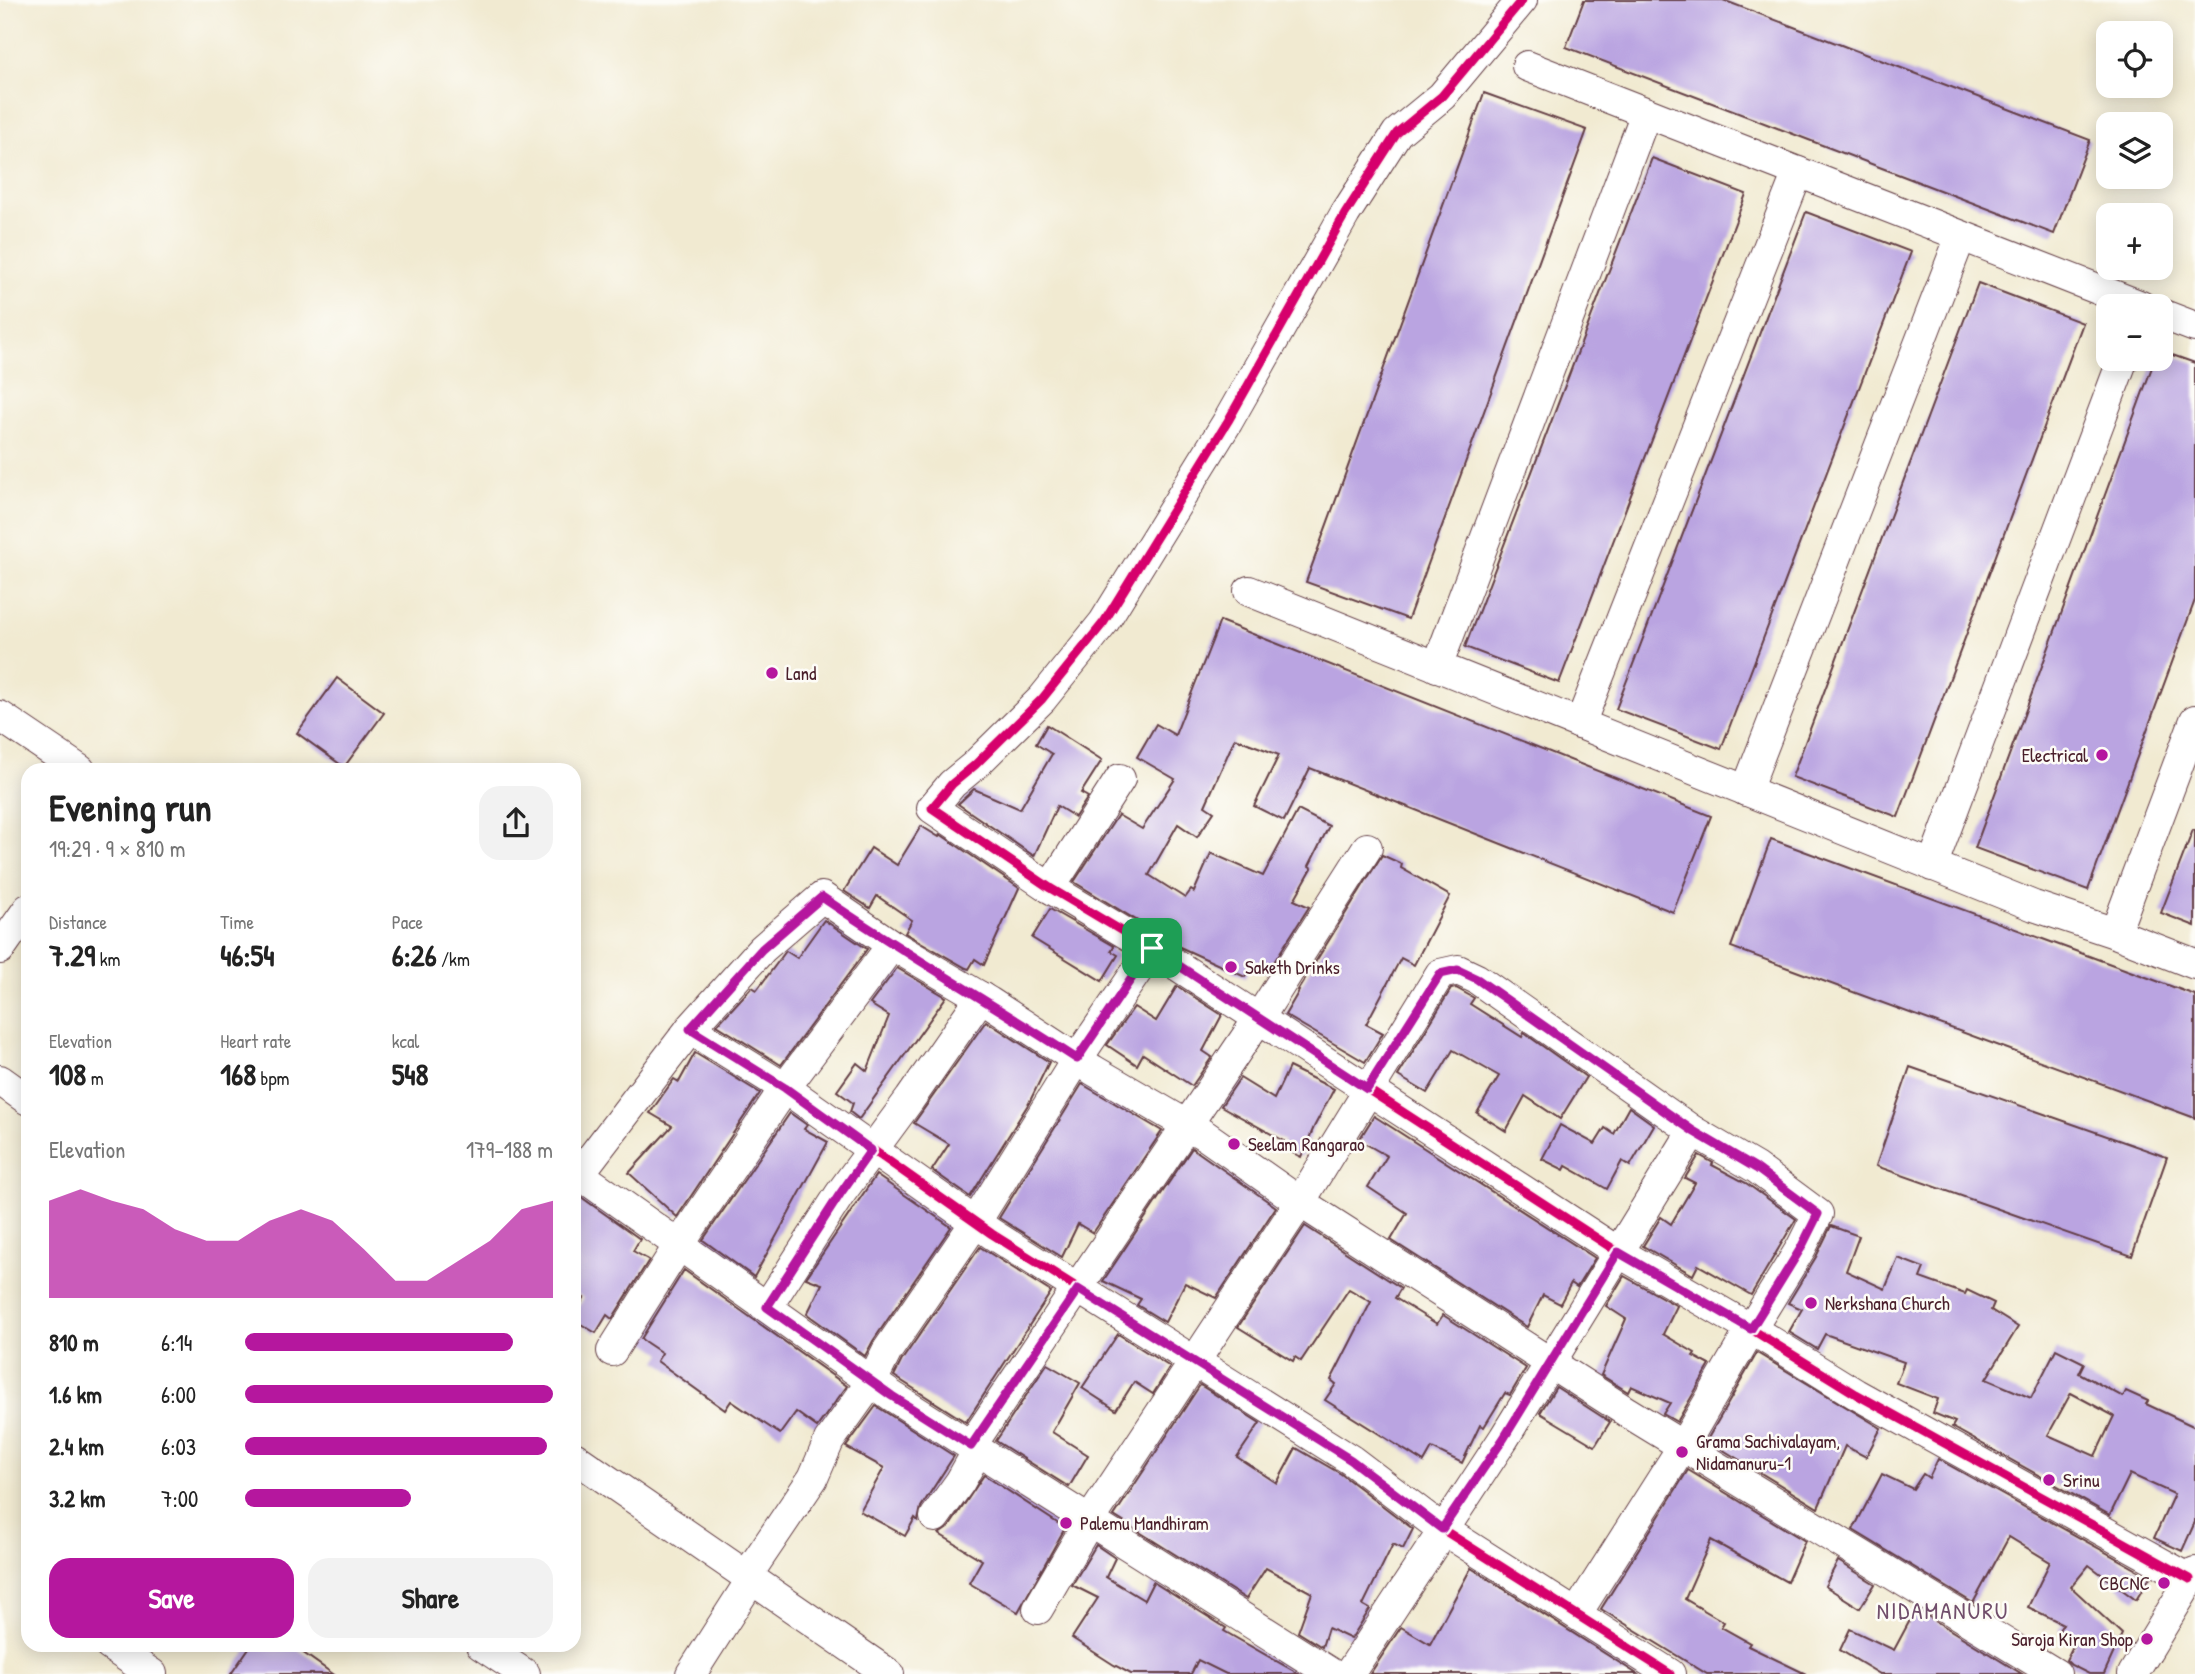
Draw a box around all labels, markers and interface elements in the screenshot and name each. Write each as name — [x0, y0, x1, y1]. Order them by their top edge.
map controls — [2096, 21, 2173, 371]
button: locate — [2096, 21, 2173, 98]
button: layers — [2096, 112, 2173, 189]
button: + — [2096, 203, 2173, 280]
button: − — [2096, 294, 2173, 371]
place label: Land — [786, 660, 817, 686]
marker: Land — [764, 665, 780, 681]
place label: Electrical — [2022, 742, 2089, 768]
marker: Electrical — [2094, 747, 2110, 763]
text: Evening run — [49, 781, 212, 833]
button: share — [479, 786, 553, 860]
text: 19:29 · 9 × 810 m — [49, 833, 185, 864]
text: Distance — [49, 909, 107, 935]
text: Time — [220, 909, 254, 935]
text: Pace — [392, 909, 423, 935]
pin — [1122, 918, 1182, 978]
icon: arrive — [1133, 929, 1171, 967]
text: 7.29 — [49, 935, 95, 975]
text: 46:54 — [220, 935, 274, 975]
text: 6:26 — [392, 935, 437, 975]
text: km — [95, 946, 121, 972]
text: /km — [437, 946, 470, 972]
place label: Saketh Drinks — [1245, 954, 1340, 980]
marker: Saketh Drinks — [1223, 959, 1239, 975]
text: Elevation — [49, 1028, 112, 1054]
text: Heart rate — [220, 1028, 291, 1054]
text: kcal — [392, 1028, 419, 1054]
text: 108 — [49, 1054, 86, 1094]
text: 168 — [220, 1054, 256, 1094]
text: 548 — [392, 1054, 429, 1094]
text: m — [86, 1065, 104, 1091]
text: bpm — [256, 1065, 289, 1091]
place label: Seelam Rangarao — [1248, 1131, 1365, 1157]
text: Elevation — [49, 1134, 125, 1165]
text: 179–188 m — [466, 1134, 553, 1165]
marker: Seelam Rangarao — [1226, 1136, 1242, 1152]
place label: Nerkshana Church — [1825, 1290, 1950, 1316]
marker: Nerkshana Church — [1803, 1295, 1819, 1311]
text: 810 m — [49, 1327, 99, 1358]
text: 6:14 — [161, 1327, 193, 1358]
text: 1.6 km — [49, 1379, 102, 1410]
text: 6:00 — [161, 1379, 196, 1410]
place label: Grama Sachivalayam, Nidamanuru-1 — [1696, 1428, 1840, 1476]
text: 2.4 km — [49, 1431, 104, 1462]
text: 6:03 — [161, 1431, 196, 1462]
marker: Grama Sachivalayam, Nidamanuru-1 — [1674, 1444, 1690, 1460]
place label: Srinu — [2063, 1467, 2100, 1493]
marker: Srinu — [2041, 1472, 2057, 1488]
text: 3.2 km — [49, 1483, 105, 1514]
text: 7:00 — [161, 1483, 198, 1514]
place label: Palemu Mandhiram — [1080, 1510, 1209, 1536]
marker: Palemu Mandhiram — [1058, 1515, 1074, 1531]
button: Save — [49, 1558, 294, 1638]
button: Share — [308, 1558, 553, 1638]
place label: CBCNC — [2099, 1570, 2150, 1596]
marker: CBCNC — [2156, 1575, 2172, 1591]
district label: NIDAMANURU — [1877, 1595, 2009, 1626]
place label: Saroja Kiran Shop — [2011, 1626, 2133, 1652]
marker: Saroja Kiran Shop — [2139, 1631, 2155, 1647]

